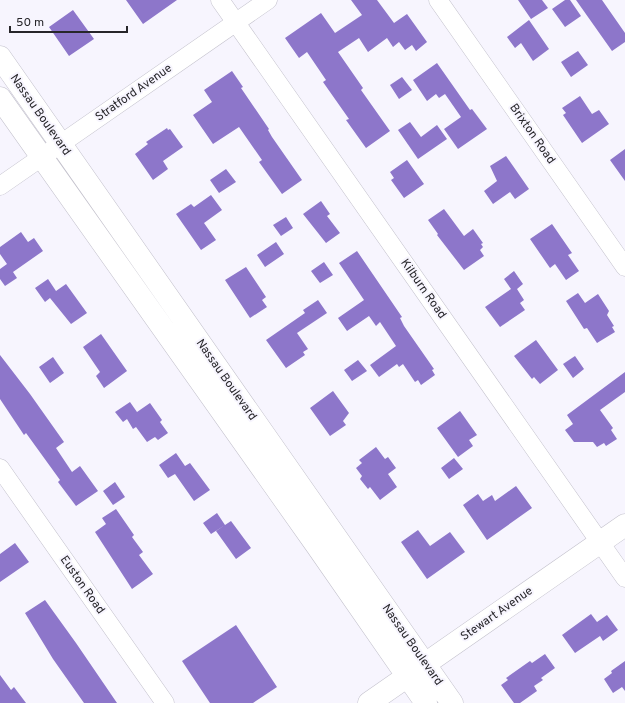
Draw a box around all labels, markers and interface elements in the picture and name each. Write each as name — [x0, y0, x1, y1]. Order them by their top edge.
scale bar — [10, 8, 127, 34]
text: 50 m — [16, 15, 44, 31]
street label: Stratford Avenue — [93, 61, 175, 125]
street label: Nassau Boulevard — [6, 71, 74, 159]
street label: Brixton Road — [505, 101, 559, 167]
street label: Kilburn Road — [396, 256, 450, 322]
street label: Nassau Boulevard — [192, 336, 260, 424]
street label: Euston Road — [56, 553, 108, 617]
street label: Stewart Avenue — [458, 583, 536, 645]
street label: Nassau Boulevard — [378, 601, 446, 689]

